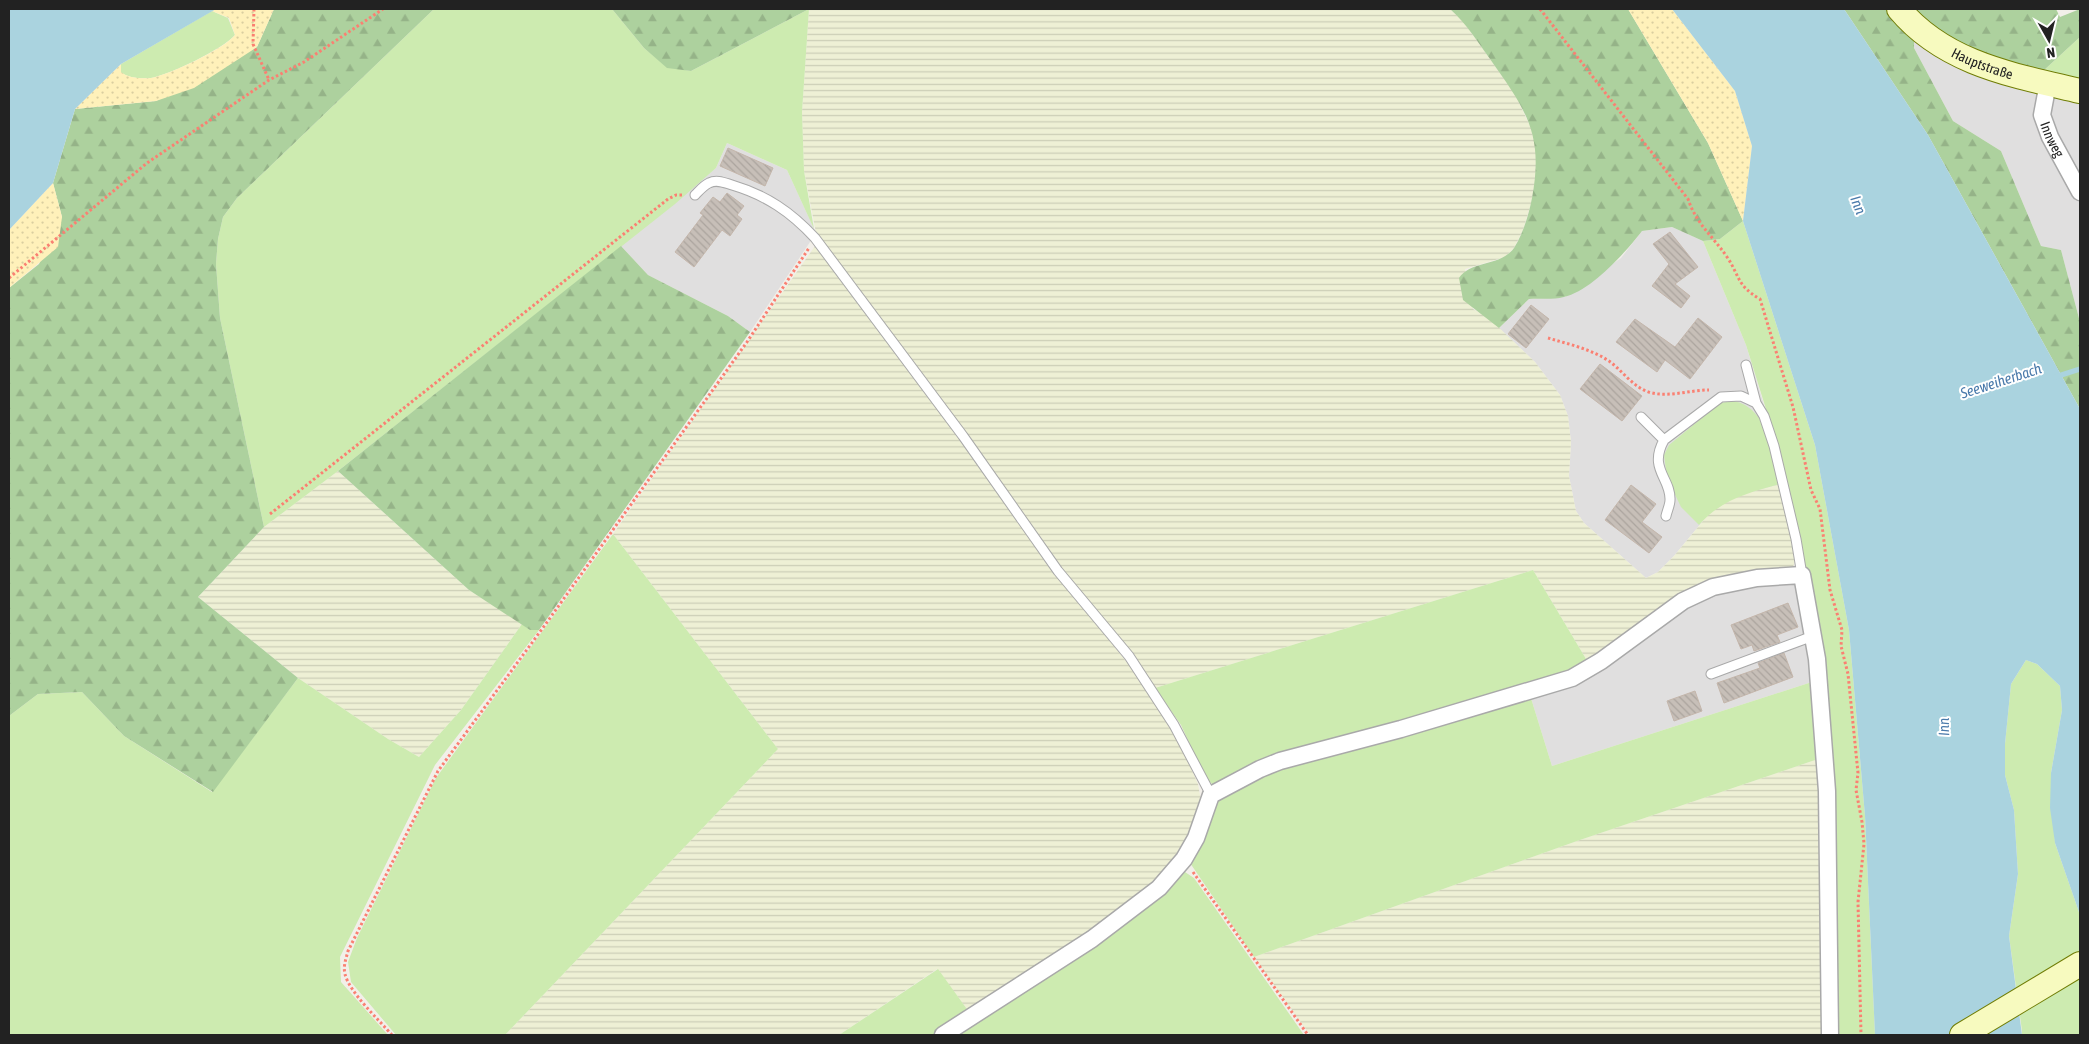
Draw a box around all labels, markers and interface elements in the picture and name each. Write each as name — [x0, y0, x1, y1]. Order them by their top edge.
north arrow — [2024, 15, 2074, 65]
text: N — [2046, 44, 2056, 61]
street label: Hauptstraße — [1949, 45, 2015, 82]
street label: Innweg — [2037, 119, 2068, 160]
water label: Inn — [1847, 193, 1870, 217]
water label: Seeweiherbach — [1957, 359, 2043, 402]
water label: Inn — [1935, 718, 1952, 736]

